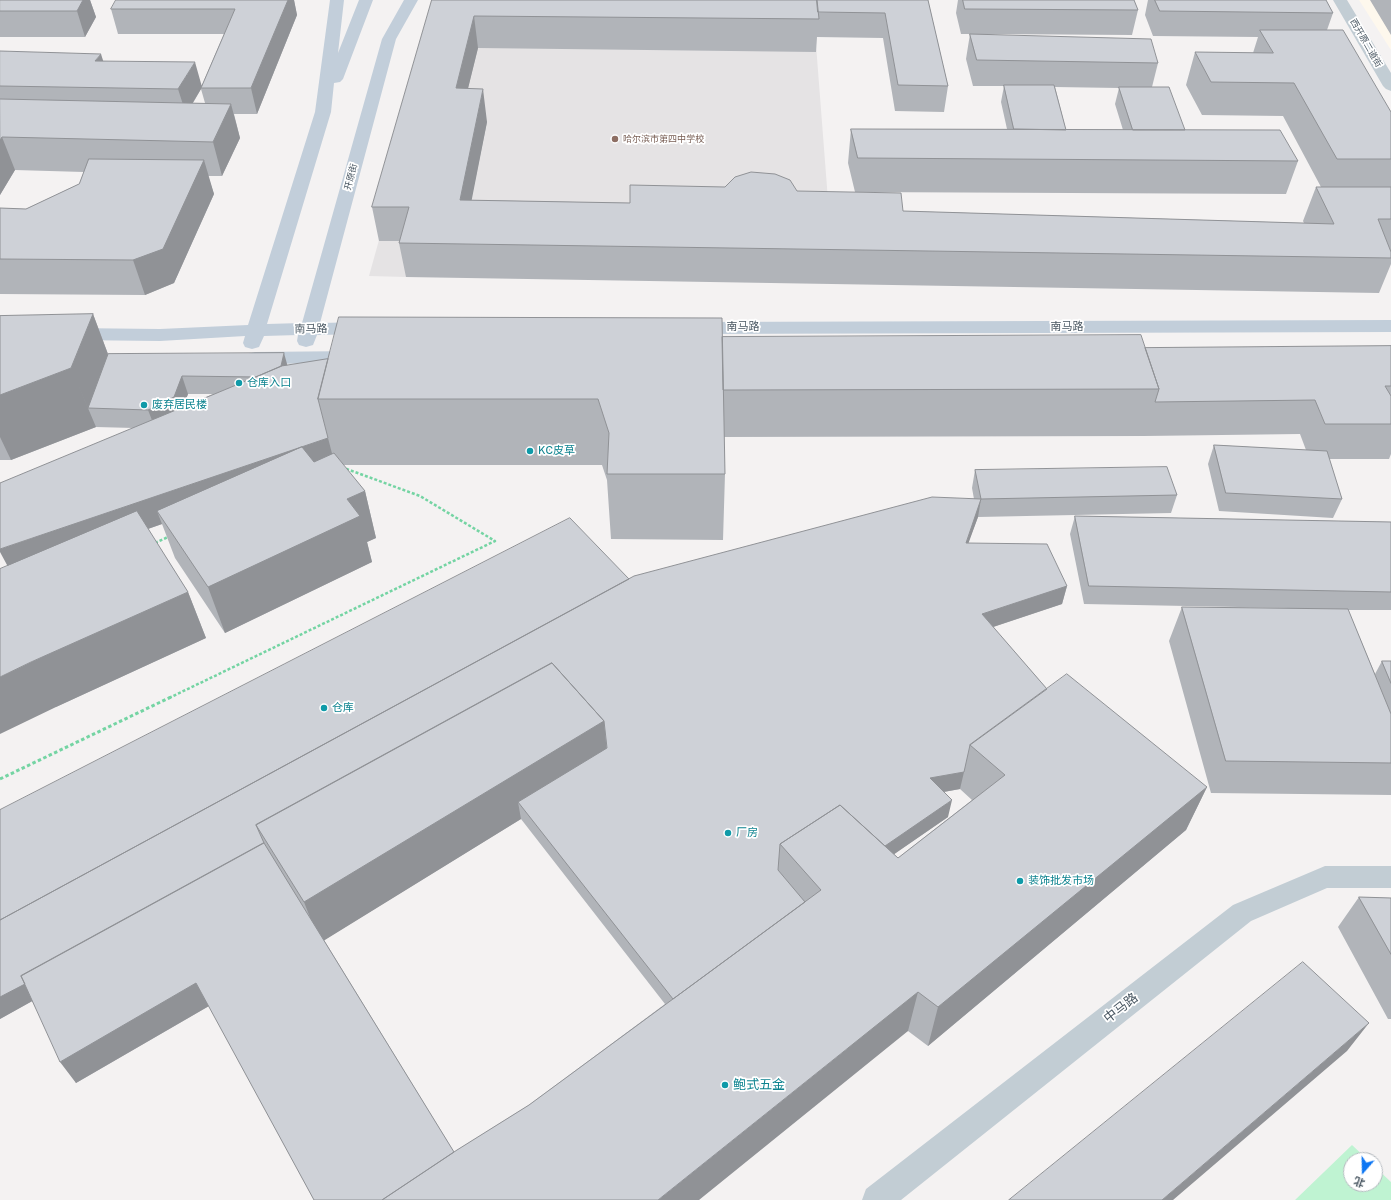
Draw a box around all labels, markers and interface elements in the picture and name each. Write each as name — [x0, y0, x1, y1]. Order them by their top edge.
street label: 西开原二道街 — [1348, 17, 1384, 69]
marker: 哈尔滨市第四中学校 — [610, 134, 620, 144]
place label: 哈尔滨市第四中学校 — [623, 134, 704, 144]
street label: 开原街 — [342, 163, 360, 191]
street label: 南马路 — [727, 320, 759, 334]
street label: 南马路 — [1051, 320, 1083, 334]
street label: 南马路 — [294, 322, 328, 336]
place label: 仓库入口 — [247, 376, 291, 390]
marker: 仓库入口 — [234, 378, 244, 388]
place label: 废弃居民楼 — [152, 398, 207, 412]
marker: 废弃居民楼 — [139, 400, 149, 410]
place label: KC皮草 — [538, 444, 575, 458]
marker: KC皮草 — [525, 446, 535, 456]
place label: 仓库 — [332, 701, 354, 715]
marker: 仓库 — [319, 703, 329, 713]
place label: 厂房 — [736, 826, 758, 840]
marker: 厂房 — [723, 828, 733, 838]
place label: 装饰批发市场 — [1028, 874, 1094, 888]
marker: 装饰批发市场 — [1015, 876, 1025, 886]
street label: 中马路 — [1101, 990, 1141, 1026]
place label: 鲍式五金 — [733, 1077, 785, 1093]
marker: 鲍式五金 — [720, 1080, 730, 1090]
north arrow — [1343, 1152, 1383, 1192]
text: 北 — [1352, 1175, 1366, 1190]

